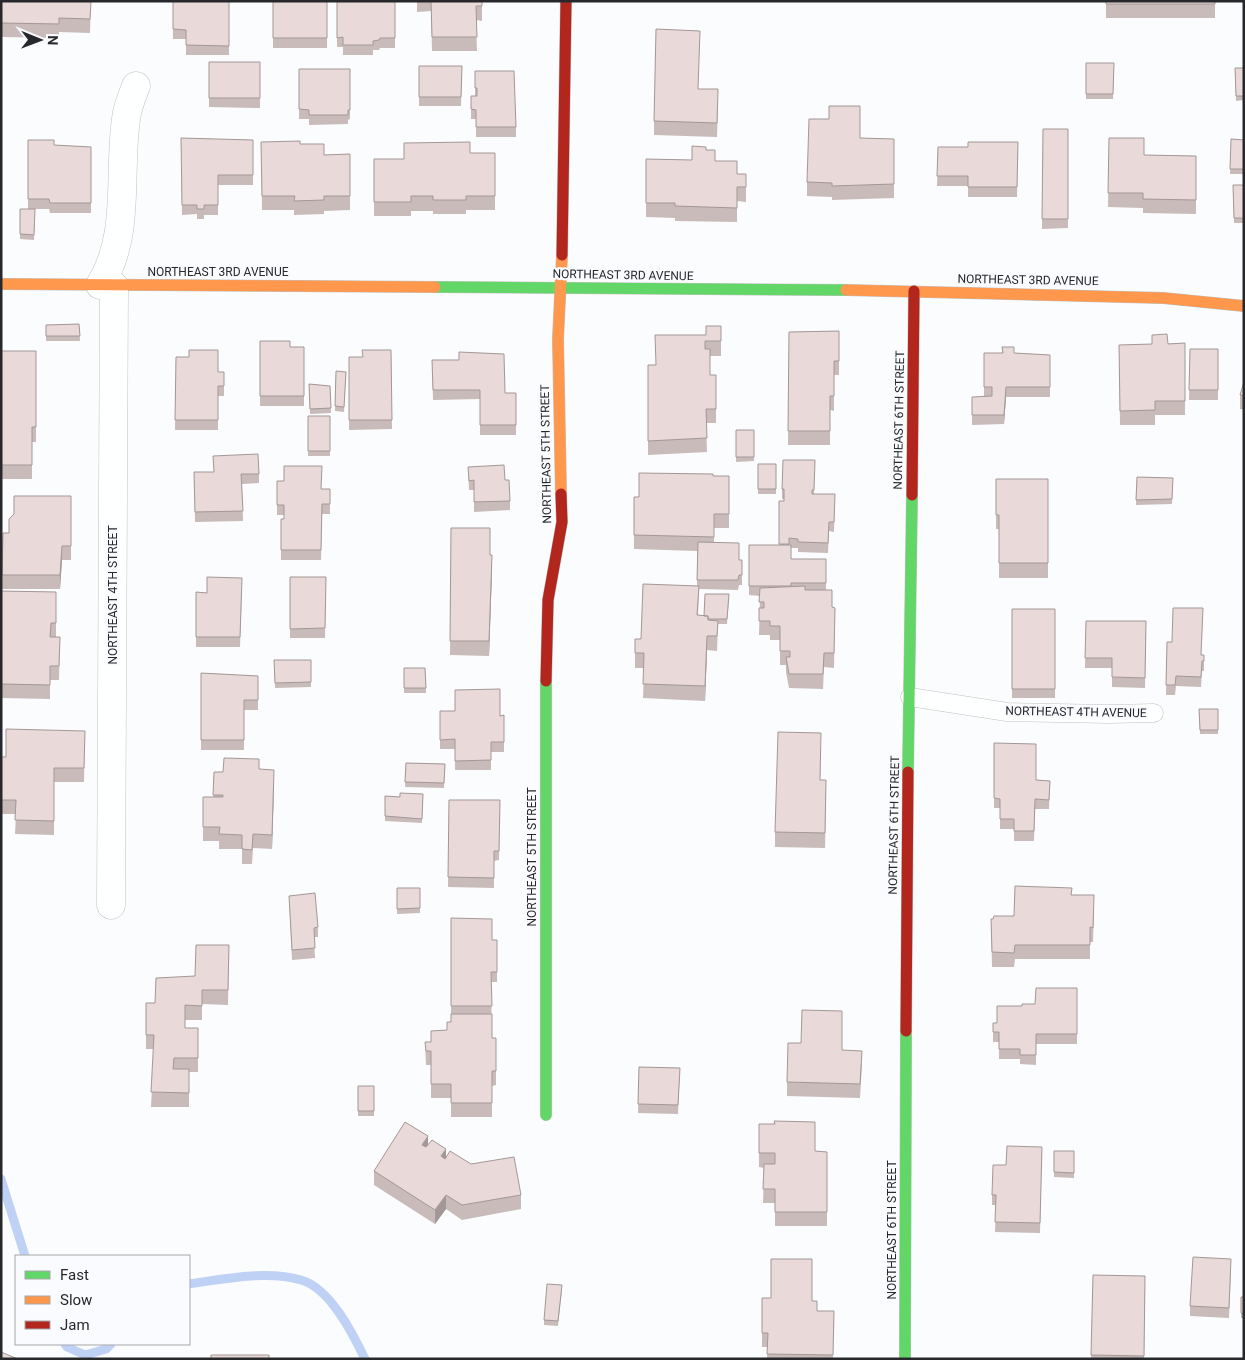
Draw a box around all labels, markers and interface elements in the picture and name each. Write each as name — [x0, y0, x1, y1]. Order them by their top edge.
north arrow — [15, 15, 65, 65]
text: N — [45, 35, 61, 45]
street label: NORTHEAST 3RD AVENUE — [147, 265, 289, 279]
street label: NORTHEAST 3RD AVENUE — [552, 267, 694, 283]
street label: NORTHEAST 3RD AVENUE — [957, 272, 1099, 288]
street label: NORTHEAST 6TH STREET — [891, 350, 907, 490]
street label: NORTHEAST 5TH STREET — [538, 384, 554, 524]
street label: NORTHEAST 4TH STREET — [106, 525, 120, 665]
street label: NORTHEAST 4TH AVENUE — [1005, 704, 1147, 720]
street label: NORTHEAST 6TH STREET — [886, 755, 902, 895]
street label: NORTHEAST 5TH STREET — [525, 787, 539, 927]
street label: NORTHEAST 6TH STREET — [885, 1160, 899, 1300]
legend — [15, 1255, 190, 1345]
text: Fast — [60, 1266, 89, 1284]
text: Slow — [60, 1291, 92, 1309]
text: Jam — [60, 1316, 90, 1334]

